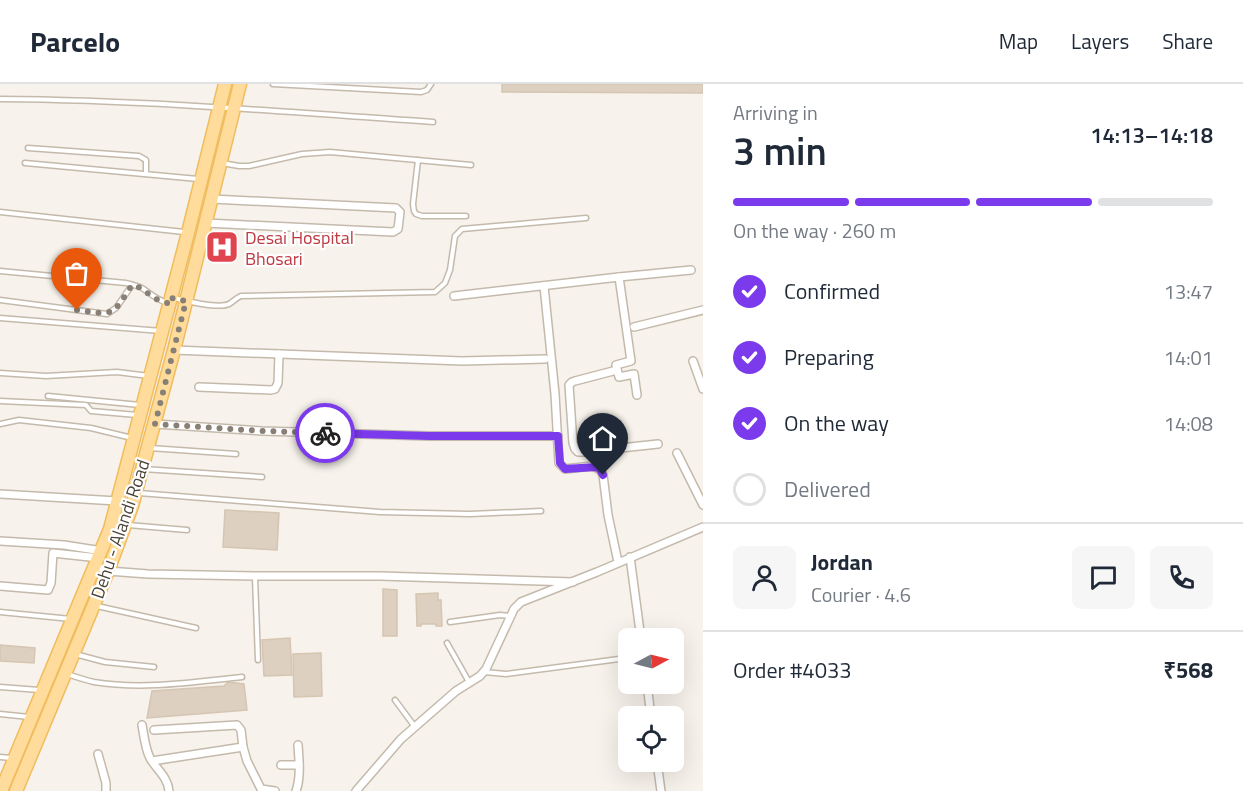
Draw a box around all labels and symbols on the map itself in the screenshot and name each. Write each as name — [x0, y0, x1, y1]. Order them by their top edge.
place label: Desai Hospital Bhosari — [245, 224, 354, 272]
hospital icon: Desai Hospital Bhosari — [204, 229, 240, 265]
pin — [51, 248, 102, 310]
courier — [295, 403, 355, 463]
pin — [577, 413, 628, 475]
street label: Dehu - Alandi Road — [84, 456, 156, 602]
north arrow — [618, 628, 684, 694]

